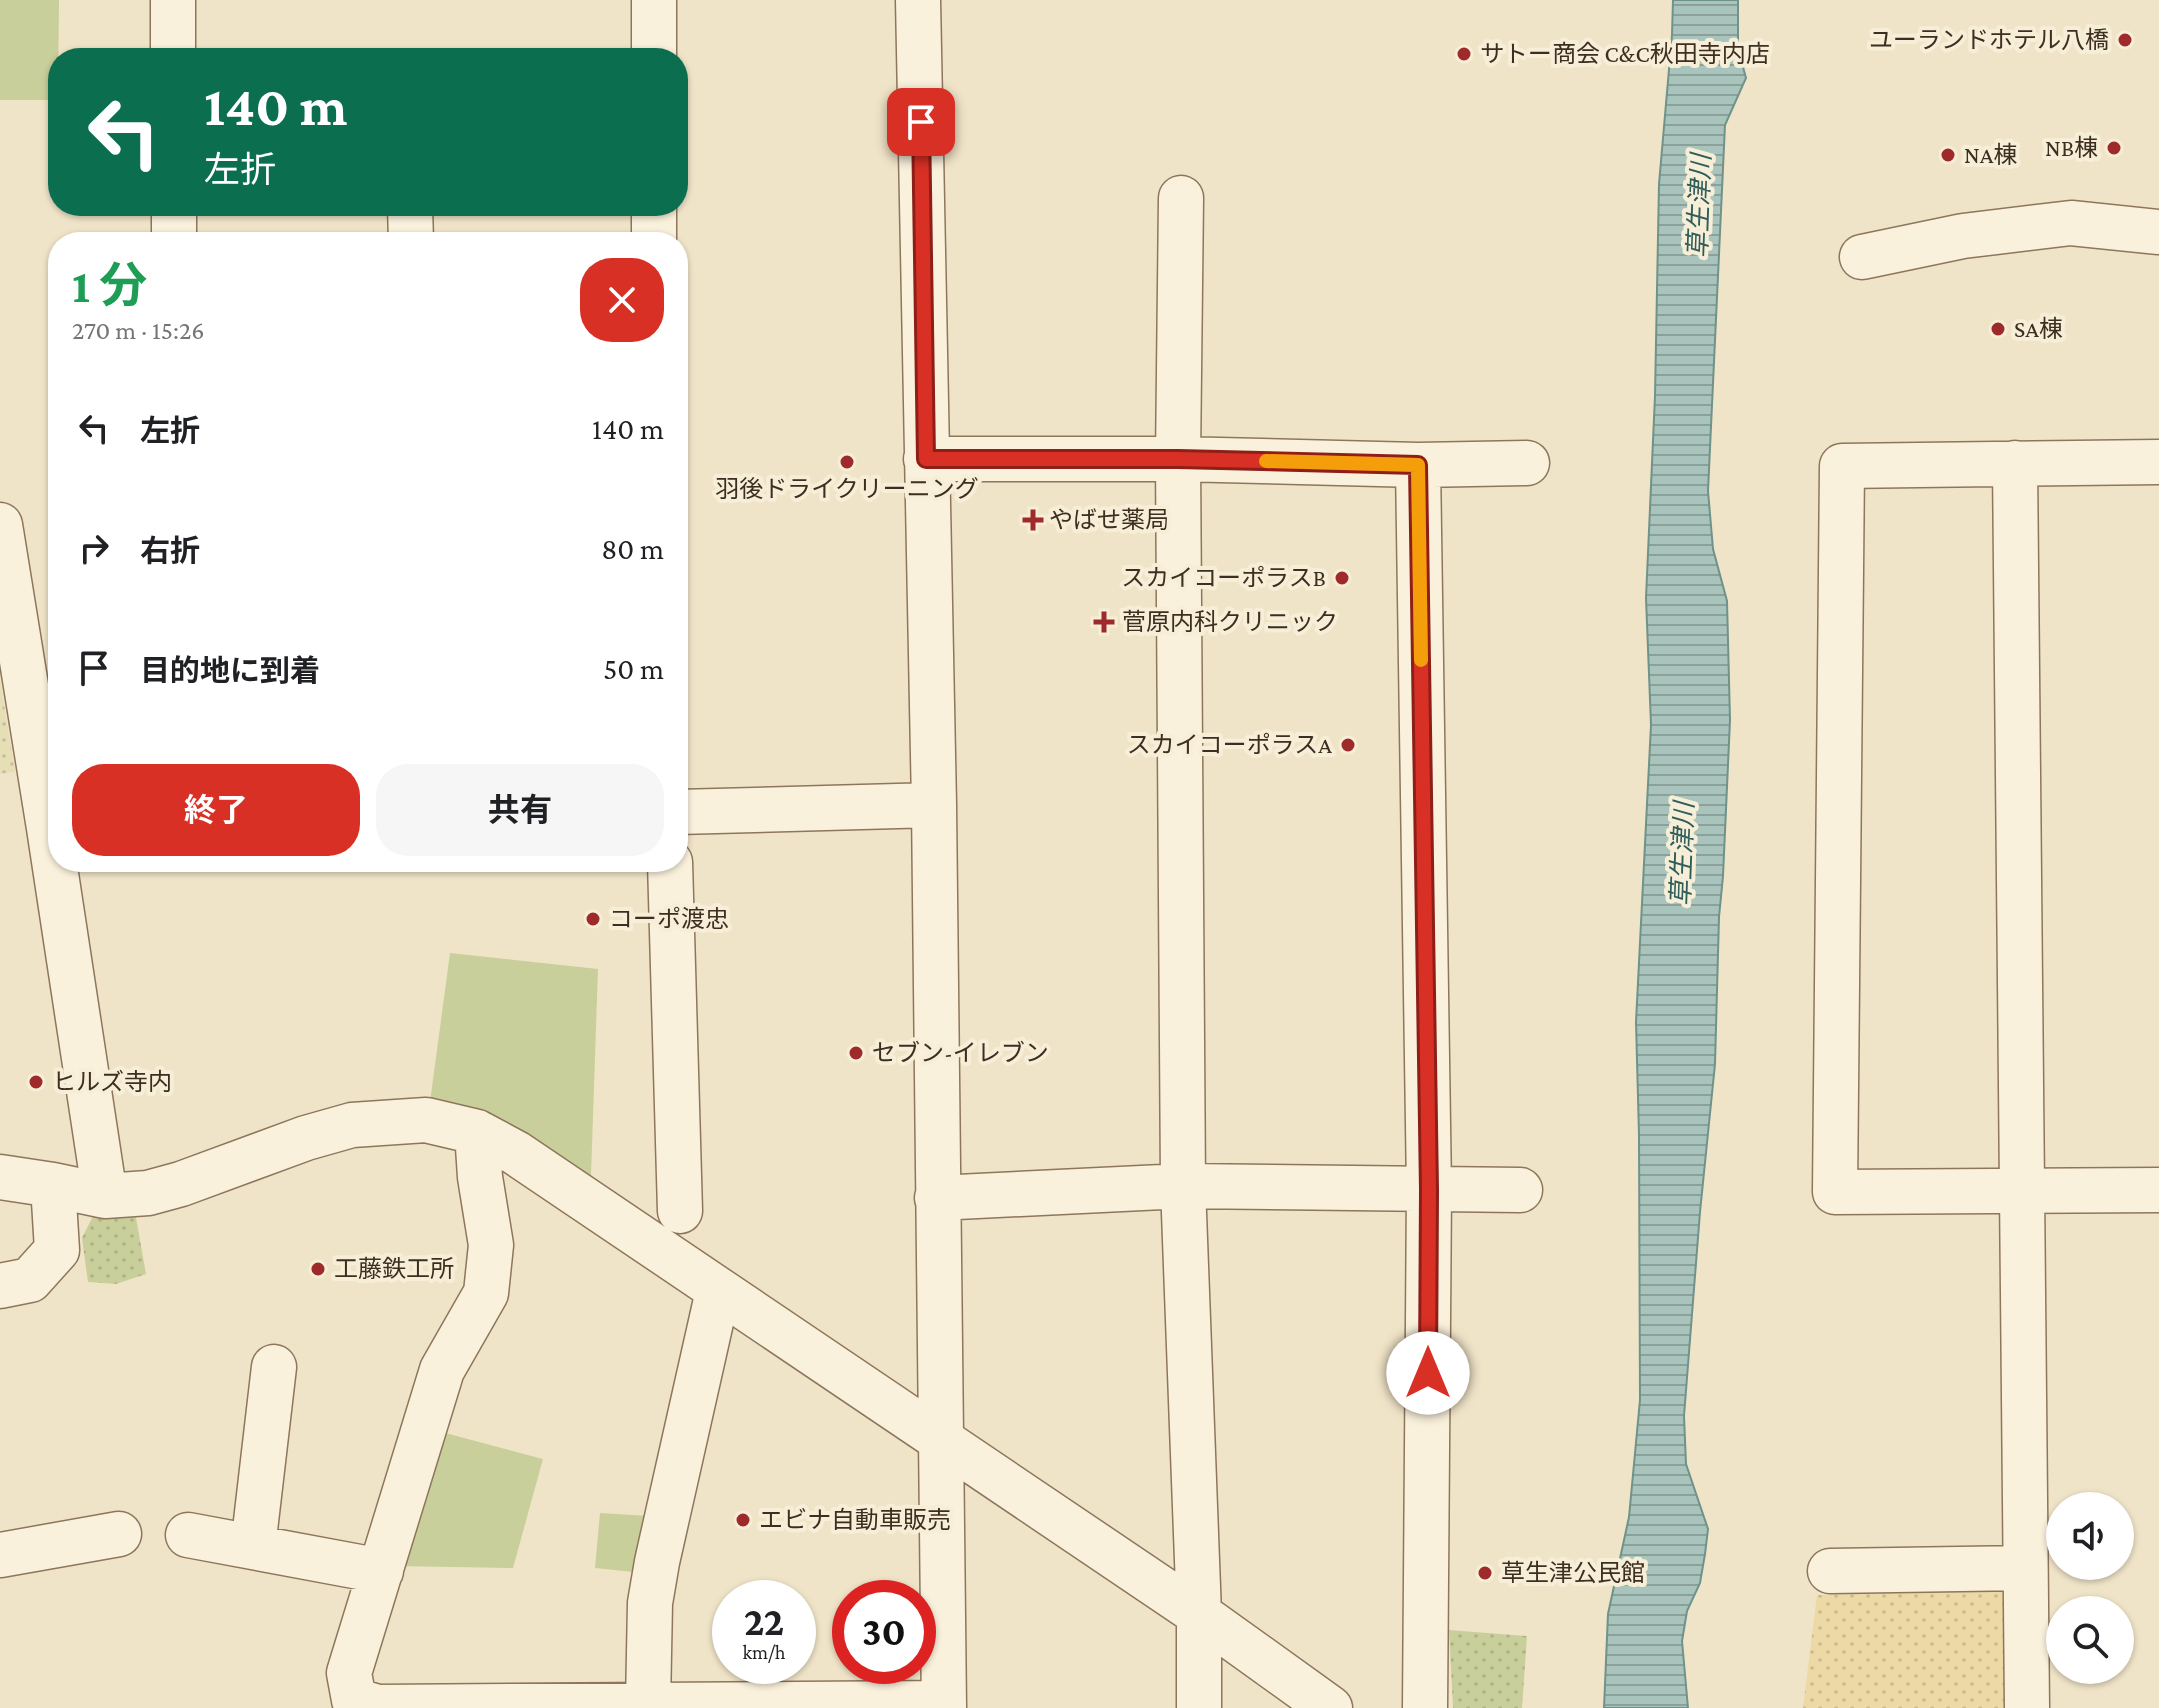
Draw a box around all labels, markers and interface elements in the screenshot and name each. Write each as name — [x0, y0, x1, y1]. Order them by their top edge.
place label: ユーランドホテル八橋 — [1869, 26, 2109, 53]
marker: ユーランドホテル八橋 — [2116, 31, 2134, 49]
place label: サトー商会 C&C秋田寺内店 — [1480, 40, 1770, 67]
marker: サトー商会 C&C秋田寺内店 — [1455, 45, 1473, 63]
text: 140 m — [204, 75, 347, 137]
icon: left — [72, 80, 176, 184]
pin — [887, 88, 955, 156]
icon: arrive — [899, 100, 943, 144]
place label: NB棟 — [2045, 134, 2098, 161]
marker: NB棟 — [2105, 139, 2123, 157]
place label: NA棟 — [1964, 141, 2017, 168]
marker: NA棟 — [1939, 146, 1957, 164]
text: 左折 — [204, 150, 276, 190]
water label: 草生津川 — [1683, 151, 1716, 258]
button: close — [580, 258, 664, 342]
text: 1 分 — [72, 259, 147, 312]
place label: SA棟 — [2014, 315, 2063, 342]
text: 270 m · 15:26 — [72, 316, 205, 345]
marker: SA棟 — [1989, 320, 2007, 338]
icon: left — [72, 406, 116, 450]
text: 140 m — [592, 412, 664, 445]
text: 左折 — [140, 414, 200, 447]
marker: 羽後ドライクリーニング — [838, 453, 856, 471]
place label: 羽後ドライクリーニング — [715, 475, 979, 502]
place label: やばせ薬局 — [1049, 506, 1169, 533]
marker: やばせ薬局 — [1024, 511, 1042, 529]
icon: right — [72, 526, 116, 570]
text: 80 m — [601, 532, 664, 565]
text: 右折 — [140, 534, 200, 567]
place label: スカイコーポラスB — [1121, 564, 1326, 591]
marker: スカイコーポラスB — [1333, 569, 1351, 587]
place label: 菅原内科クリニック — [1122, 608, 1338, 635]
marker: 菅原内科クリニック — [1093, 611, 1115, 633]
icon: arrive — [72, 646, 116, 690]
text: 50 m — [603, 652, 664, 685]
text: 目的地に到着 — [140, 654, 320, 687]
place label: スカイコーポラスA — [1127, 731, 1332, 758]
marker: スカイコーポラスA — [1339, 736, 1357, 754]
button: 終了 — [72, 764, 360, 856]
button: 共有 — [376, 764, 664, 856]
water label: 草生津川 — [1666, 799, 1699, 906]
place label: コーポ渡忠 — [609, 905, 729, 932]
marker: コーポ渡忠 — [584, 910, 602, 928]
place label: セブン-イレブン — [872, 1039, 1049, 1066]
marker: セブン-イレブン — [847, 1044, 865, 1062]
place label: ヒルズ寺内 — [52, 1068, 172, 1095]
marker: ヒルズ寺内 — [27, 1073, 45, 1091]
place label: 工藤鉄工所 — [334, 1255, 454, 1282]
marker: 工藤鉄工所 — [309, 1260, 327, 1278]
position arrow — [1386, 1331, 1470, 1415]
map controls — [2046, 1492, 2134, 1684]
button: sound — [2046, 1492, 2134, 1580]
place label: エビナ自動車販売 — [759, 1506, 951, 1533]
marker: エビナ自動車販売 — [734, 1511, 752, 1529]
place label: 草生津公民館 — [1501, 1559, 1645, 1586]
marker: 草生津公民館 — [1476, 1564, 1494, 1582]
speed limit sign: 30 — [832, 1580, 936, 1684]
button: search — [2046, 1596, 2134, 1684]
text: 22 — [744, 1599, 784, 1644]
text: km/h — [742, 1641, 786, 1663]

